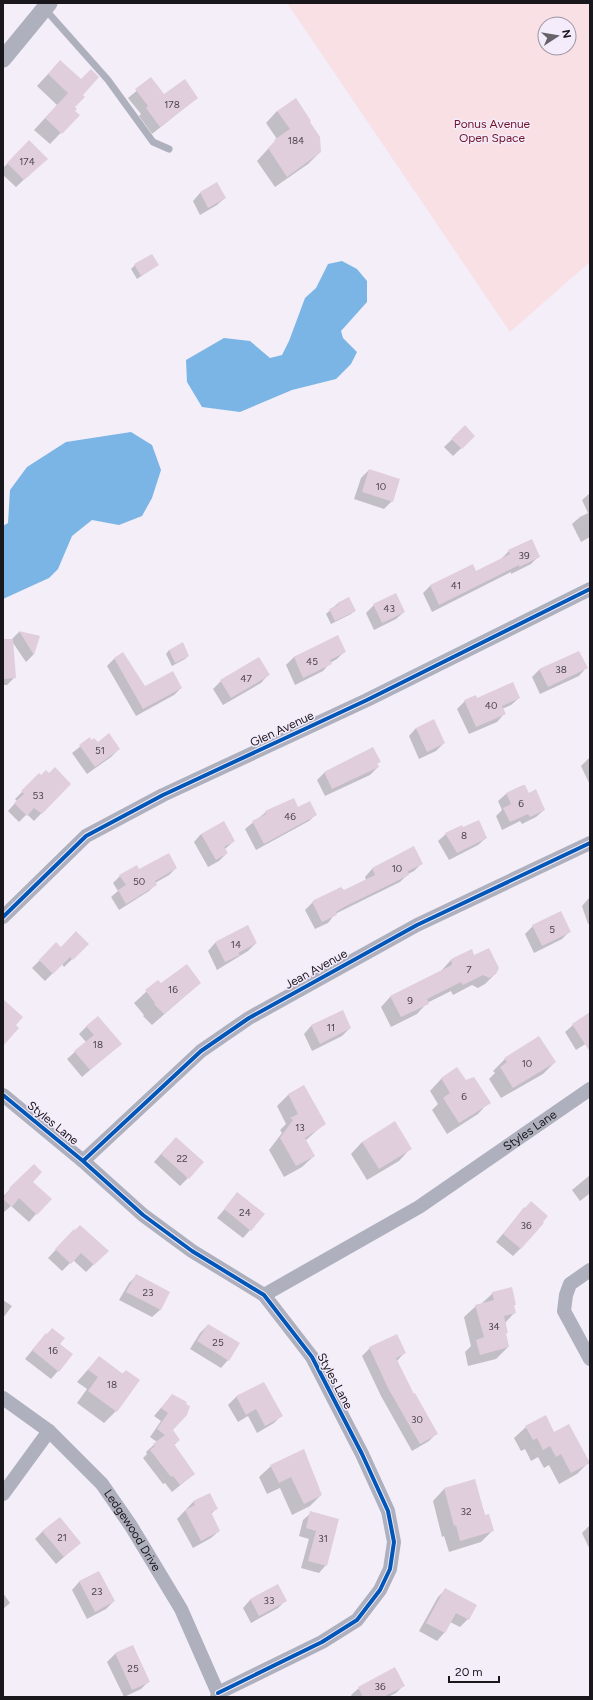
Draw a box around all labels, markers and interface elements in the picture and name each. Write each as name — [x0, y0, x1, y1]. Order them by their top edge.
north arrow — [537, 16, 577, 56]
text: N — [559, 29, 574, 40]
house number: 178 — [164, 98, 180, 111]
park label: Ponus Avenue Open Space — [454, 117, 531, 145]
house number: 184 — [288, 134, 304, 147]
house number: 174 — [19, 155, 35, 168]
house number: 10 — [376, 480, 386, 493]
house number: 39 — [518, 549, 530, 562]
house number: 41 — [451, 579, 461, 592]
house number: 43 — [383, 602, 395, 615]
house number: 45 — [306, 655, 318, 668]
house number: 38 — [555, 663, 567, 676]
house number: 47 — [240, 672, 252, 685]
house number: 40 — [485, 699, 497, 712]
street label: Glen Avenue — [248, 708, 316, 750]
house number: 51 — [95, 744, 105, 757]
house number: 53 — [32, 789, 44, 802]
house number: 6 — [518, 797, 524, 810]
house number: 46 — [284, 810, 296, 823]
house number: 8 — [461, 829, 467, 842]
house number: 10 — [392, 862, 402, 875]
house number: 50 — [133, 875, 145, 888]
house number: 5 — [549, 923, 555, 936]
house number: 14 — [231, 938, 241, 951]
street label: Jean Avenue — [282, 946, 350, 992]
house number: 7 — [466, 963, 472, 976]
house number: 16 — [168, 983, 178, 996]
house number: 9 — [407, 994, 413, 1007]
house number: 11 — [327, 1021, 335, 1034]
house number: 18 — [93, 1038, 103, 1051]
house number: 10 — [522, 1057, 532, 1070]
house number: 6 — [461, 1090, 467, 1103]
street label: Styles Lane — [25, 1098, 82, 1148]
street label: Styles Lane — [501, 1107, 560, 1154]
house number: 13 — [295, 1121, 305, 1134]
house number: 22 — [176, 1152, 188, 1165]
house number: 24 — [239, 1206, 251, 1219]
house number: 36 — [520, 1219, 532, 1232]
house number: 23 — [142, 1286, 154, 1299]
house number: 34 — [488, 1320, 500, 1333]
house number: 25 — [212, 1336, 224, 1349]
house number: 16 — [48, 1344, 58, 1357]
street label: Styles Lane — [314, 1351, 356, 1412]
house number: 18 — [107, 1378, 117, 1391]
house number: 30 — [411, 1413, 423, 1426]
street label: Ledgewood Drive — [101, 1487, 164, 1574]
house number: 32 — [460, 1505, 472, 1518]
house number: 21 — [57, 1531, 67, 1544]
house number: 31 — [318, 1532, 328, 1545]
house number: 23 — [91, 1585, 103, 1598]
house number: 33 — [264, 1594, 274, 1607]
scale bar — [449, 1658, 499, 1684]
house number: 25 — [127, 1662, 139, 1675]
text: 20 m — [455, 1665, 483, 1679]
house number: 36 — [374, 1680, 386, 1693]

